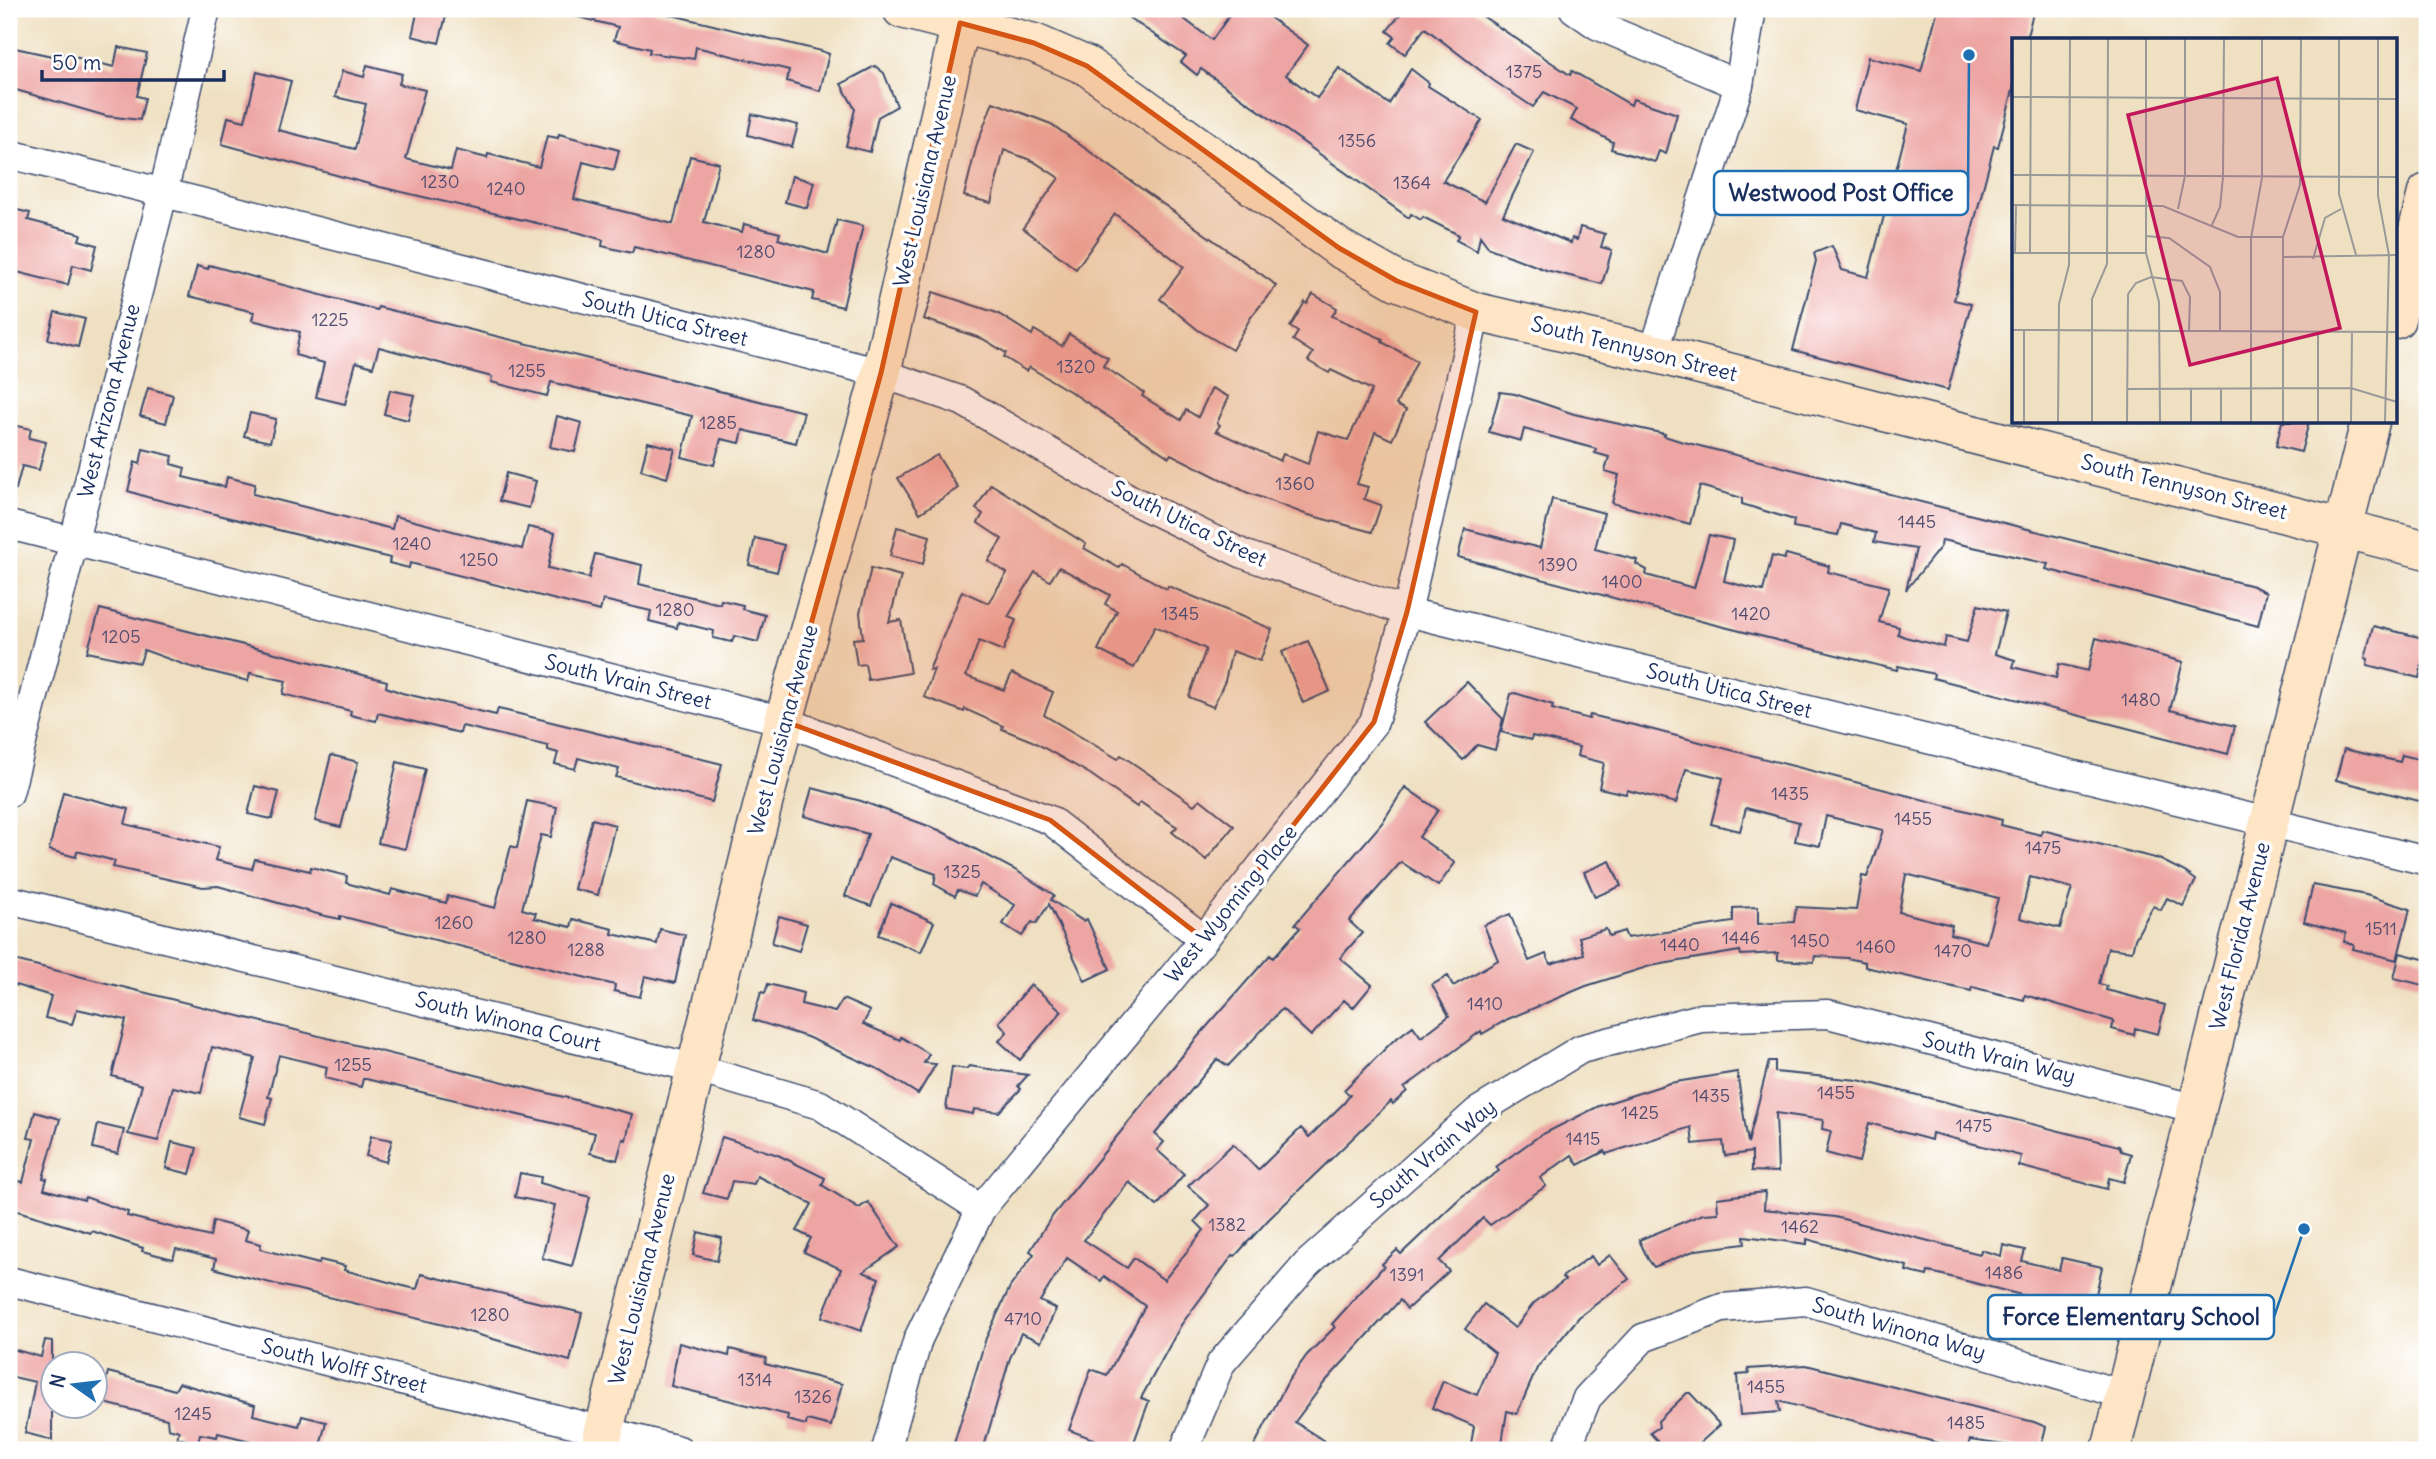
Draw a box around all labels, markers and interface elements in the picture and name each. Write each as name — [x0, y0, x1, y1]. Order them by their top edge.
scale bar — [42, 38, 224, 82]
inset map — [2012, 38, 2398, 424]
text: 50 m — [52, 49, 101, 76]
house number: 1375 — [1506, 60, 1542, 83]
street label: West Louisiana Avenue — [887, 72, 962, 290]
house number: 1356 — [1338, 129, 1376, 152]
house number: 1230 — [420, 170, 460, 193]
house number: 1364 — [1393, 171, 1431, 194]
callout: Westwood Post Office — [1714, 171, 1968, 215]
house number: 1240 — [487, 177, 525, 200]
text: Westwood Post Office — [1728, 178, 1954, 207]
house number: 1280 — [736, 240, 776, 263]
street label: South Utica Street — [580, 285, 751, 352]
street label: West Arizona Avenue — [71, 301, 146, 501]
house number: 1225 — [311, 308, 349, 331]
street label: South Tennyson Street — [1528, 310, 1740, 387]
house number: 1320 — [1056, 355, 1096, 378]
house number: 1255 — [508, 359, 546, 382]
house number: 1285 — [699, 411, 737, 434]
street label: South Tennyson Street — [2078, 448, 2290, 525]
house number: 1360 — [1275, 472, 1315, 495]
street label: South Utica Street — [1107, 474, 1271, 573]
house number: 1445 — [1898, 510, 1936, 533]
house number: 1240 — [393, 532, 431, 555]
house number: 1250 — [459, 548, 499, 571]
house number: 1390 — [1538, 553, 1578, 576]
house number: 1400 — [1601, 570, 1643, 593]
house number: 1280 — [655, 598, 695, 621]
house number: 1345 — [1161, 602, 1199, 625]
house number: 1420 — [1731, 602, 1771, 625]
street label: West Louisiana Avenue — [741, 622, 824, 838]
house number: 1205 — [101, 625, 141, 648]
street label: South Vrain Street — [542, 648, 714, 715]
street label: South Utica Street — [1644, 657, 1815, 724]
house number: 1480 — [2121, 688, 2161, 711]
house number: 1435 — [1771, 782, 1809, 805]
house number: 1455 — [1894, 807, 1932, 830]
street label: West Wyoming Place — [1158, 819, 1303, 989]
house number: 1475 — [2025, 836, 2061, 859]
street label: West Florida Avenue — [2203, 839, 2276, 1033]
house number: 1325 — [943, 860, 981, 883]
house number: 1260 — [434, 911, 474, 934]
house number: 1511 — [2365, 917, 2397, 940]
house number: 1280 — [507, 926, 547, 949]
house number: 1446 — [1722, 926, 1760, 949]
house number: 1450 — [1790, 929, 1830, 952]
house number: 1440 — [1660, 933, 1700, 956]
house number: 1460 — [1856, 935, 1896, 958]
house number: 1288 — [567, 938, 605, 961]
house number: 1470 — [1934, 939, 1972, 962]
street label: South Winona Court — [413, 985, 604, 1058]
house number: 1410 — [1467, 992, 1503, 1015]
street label: South Vrain Way — [1920, 1025, 2078, 1090]
house number: 1255 — [334, 1053, 372, 1076]
house number: 1455 — [1817, 1081, 1855, 1104]
house number: 1435 — [1692, 1084, 1730, 1107]
street label: South Vrain Way — [1364, 1093, 1501, 1214]
house number: 1425 — [1621, 1101, 1659, 1124]
house number: 1475 — [1956, 1114, 1992, 1137]
house number: 1415 — [1566, 1127, 1600, 1150]
street label: West Louisiana Avenue — [602, 1170, 681, 1387]
house number: 1382 — [1208, 1213, 1246, 1236]
house number: 1462 — [1781, 1215, 1819, 1238]
house number: 1486 — [1985, 1261, 2023, 1284]
house number: 1391 — [1390, 1263, 1424, 1286]
street label: South Winona Way — [1809, 1291, 1989, 1366]
callout: Force Elementary School — [1988, 1295, 2274, 1339]
text: Force Elementary School — [2002, 1302, 2260, 1331]
house number: 1280 — [470, 1303, 510, 1326]
house number: 4710 — [1004, 1307, 1042, 1330]
street label: South Wolff Street — [259, 1332, 430, 1399]
north arrow — [38, 1350, 108, 1420]
house number: 1314 — [738, 1368, 772, 1391]
text: N — [44, 1372, 71, 1390]
house number: 1455 — [1747, 1375, 1785, 1398]
house number: 1326 — [794, 1385, 832, 1408]
house number: 1245 — [174, 1402, 212, 1425]
house number: 1485 — [1947, 1411, 1985, 1434]

